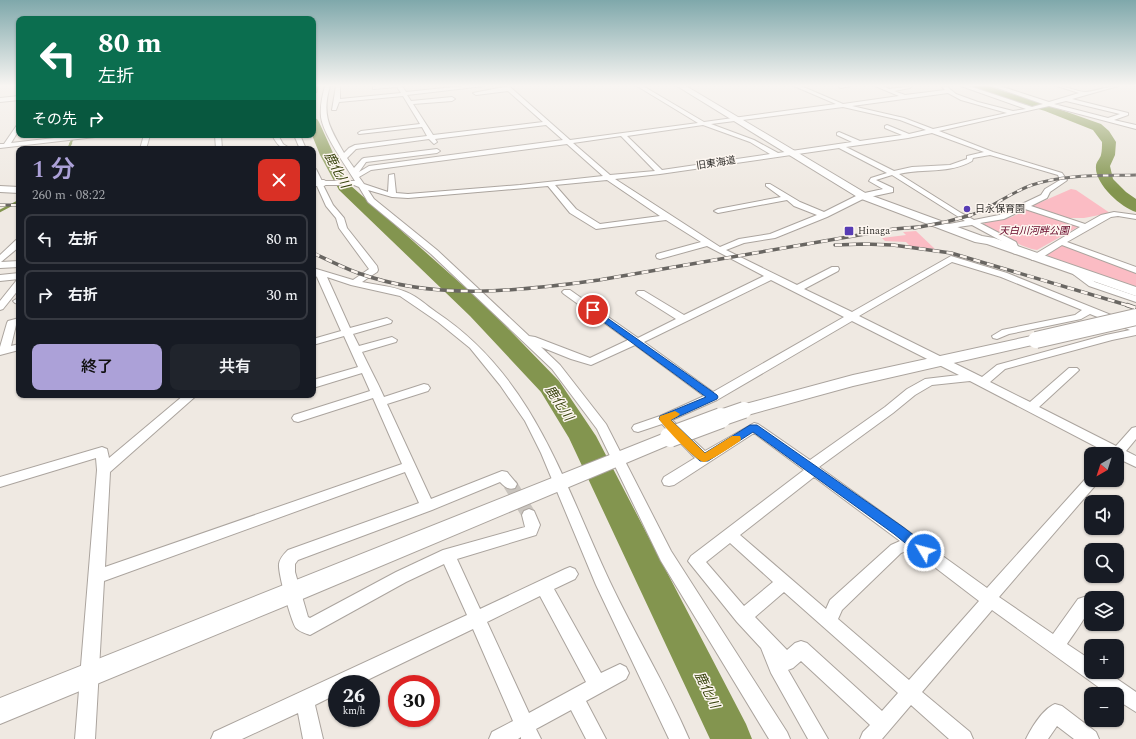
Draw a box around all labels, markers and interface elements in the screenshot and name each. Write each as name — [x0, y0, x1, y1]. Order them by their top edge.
text: 80 m — [98, 22, 162, 65]
icon: left — [32, 32, 84, 84]
text: 左折 — [98, 63, 134, 90]
text: その先 — [32, 108, 77, 131]
icon: right — [85, 108, 107, 130]
water label: 鹿化川 — [319, 148, 356, 194]
text: 1 分 — [32, 152, 75, 188]
street label: 旧東海道 — [695, 152, 737, 174]
button: close — [258, 159, 300, 201]
text: 260 m · 08:22 — [32, 185, 105, 205]
place label: 日永保育園 — [975, 201, 1025, 217]
marker: 日永保育園 — [962, 204, 972, 214]
place label: Hinaga — [858, 223, 890, 239]
park label: 天白川河畔公園 — [999, 223, 1071, 239]
marker: Hinaga — [843, 225, 855, 237]
icon: left — [34, 228, 56, 250]
text: 左折 — [68, 228, 98, 251]
text: 80 m — [266, 228, 298, 251]
icon: right — [34, 284, 56, 306]
text: 右折 — [68, 284, 98, 307]
text: 30 m — [266, 284, 298, 307]
pin — [576, 293, 610, 327]
icon: arrive — [582, 299, 604, 321]
button: 終了 — [32, 344, 162, 390]
button: 共有 — [170, 344, 300, 390]
water label: 鹿化川 — [540, 381, 579, 426]
north arrow — [1084, 447, 1124, 487]
map controls — [1084, 447, 1124, 727]
button: sound — [1084, 495, 1124, 535]
position arrow — [903, 530, 945, 572]
button: search — [1084, 543, 1124, 583]
button: layers — [1084, 591, 1124, 631]
button: + — [1084, 639, 1124, 679]
water label: 鹿化川 — [689, 668, 725, 714]
speed limit sign: 30 — [388, 675, 440, 727]
text: 26 — [343, 681, 365, 711]
button: − — [1084, 687, 1124, 727]
text: km/h — [343, 703, 365, 719]

